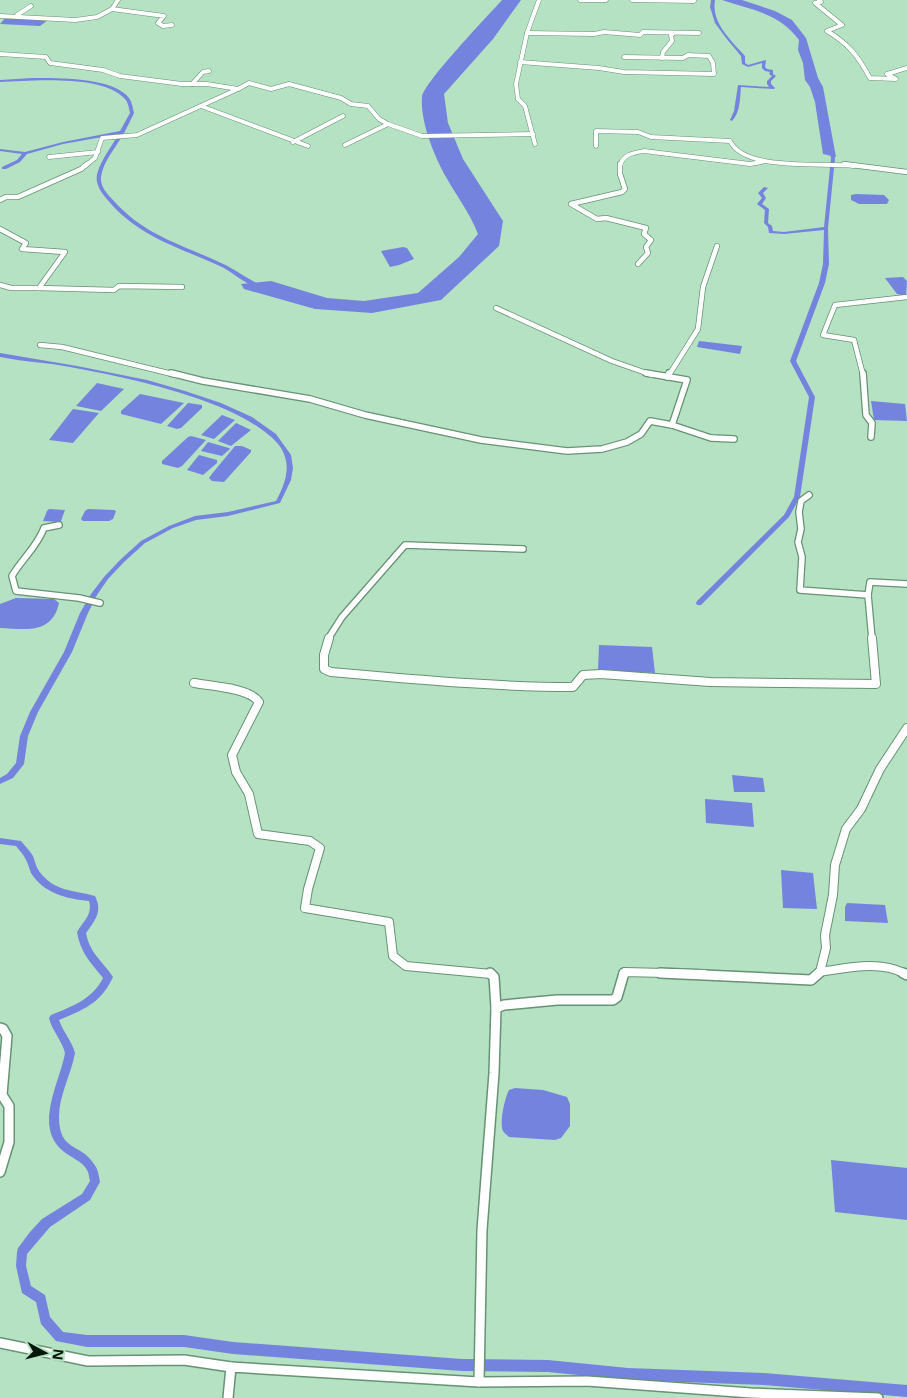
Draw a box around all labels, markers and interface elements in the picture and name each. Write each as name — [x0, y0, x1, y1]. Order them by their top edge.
north arrow — [20, 1328, 70, 1378]
text: N — [48, 1348, 69, 1361]

